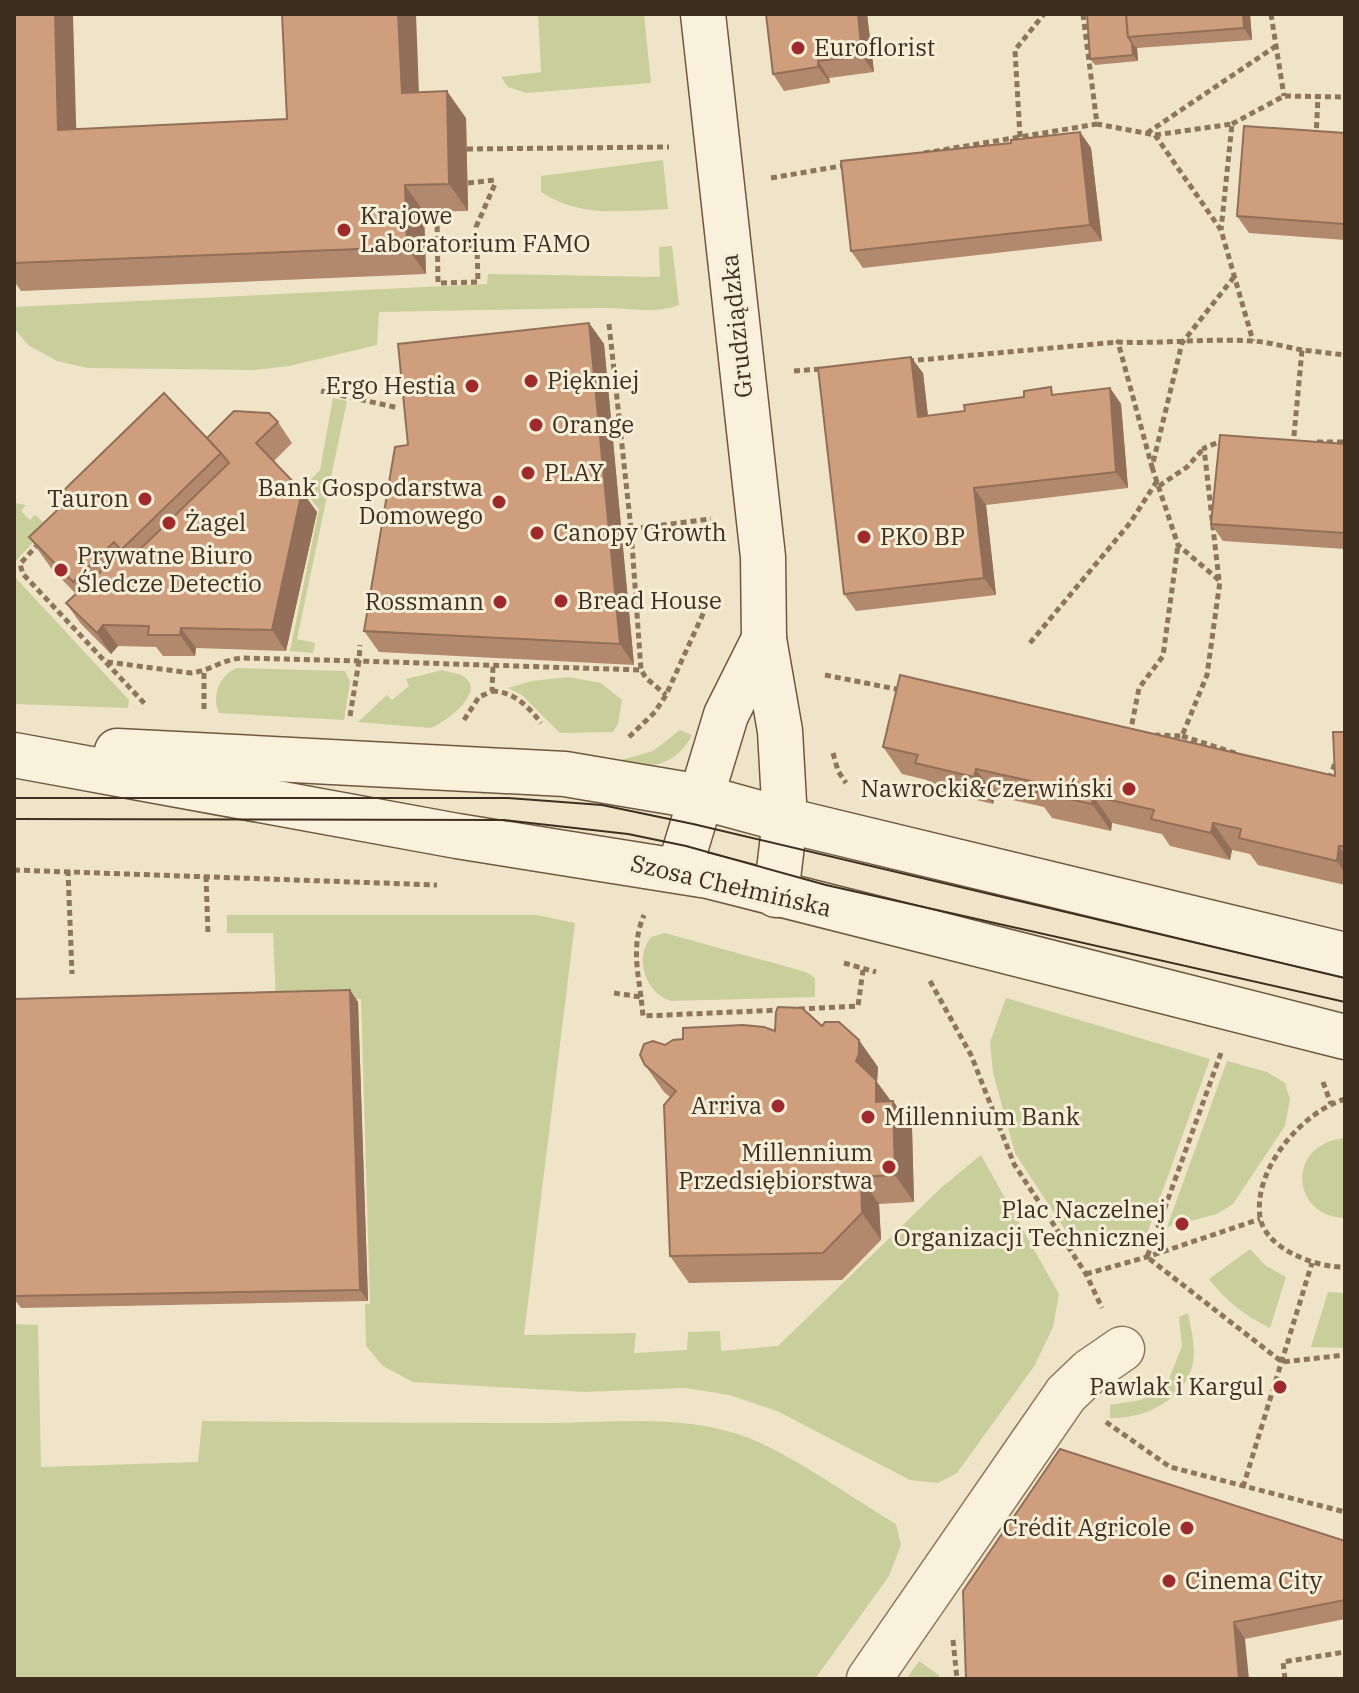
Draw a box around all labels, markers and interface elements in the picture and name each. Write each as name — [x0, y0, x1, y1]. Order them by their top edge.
place label: Euroflorist — [814, 31, 935, 63]
marker: Euroflorist — [789, 39, 807, 57]
place label: Krajowe Laboratorium FAMO — [360, 199, 591, 259]
marker: Krajowe Laboratorium FAMO — [335, 221, 353, 239]
street label: Grudziądzka — [713, 253, 759, 400]
place label: Piękniej — [547, 364, 639, 396]
place label: Ergo Hestia — [326, 369, 456, 401]
marker: Piękniej — [522, 372, 540, 390]
marker: Ergo Hestia — [463, 377, 481, 395]
place label: Orange — [552, 408, 634, 440]
marker: Orange — [527, 416, 545, 434]
place label: PLAY — [544, 456, 604, 488]
marker: PLAY — [519, 464, 537, 482]
place label: Bank Gospodarstwa Domowego — [258, 471, 483, 531]
place label: Tauron — [47, 482, 129, 514]
marker: Tauron — [136, 490, 154, 508]
marker: Bank Gospodarstwa Domowego — [490, 493, 508, 511]
place label: Żagel — [185, 506, 246, 538]
marker: Żagel — [160, 514, 178, 532]
place label: Canopy Growth — [553, 516, 727, 548]
place label: PKO BP — [880, 520, 965, 552]
marker: Canopy Growth — [528, 524, 546, 542]
marker: PKO BP — [855, 528, 873, 546]
place label: Prywatne Biuro Śledcze Detectio — [77, 539, 262, 599]
marker: Prywatne Biuro Śledcze Detectio — [52, 561, 70, 579]
place label: Bread House — [577, 584, 722, 616]
place label: Rossmann — [365, 585, 484, 617]
marker: Bread House — [552, 592, 570, 610]
marker: Rossmann — [491, 593, 509, 611]
place label: Nawrocki&Czerwiński — [861, 772, 1113, 804]
marker: Nawrocki&Czerwiński — [1120, 780, 1138, 798]
street label: Szosa Chełmińska — [628, 846, 835, 924]
place label: Arriva — [691, 1089, 762, 1121]
marker: Arriva — [769, 1097, 787, 1115]
place label: Millennium Bank — [884, 1100, 1080, 1132]
marker: Millennium Bank — [859, 1108, 877, 1126]
place label: Millennium Przedsiębiorstwa — [678, 1136, 873, 1196]
marker: Millennium Przedsiębiorstwa — [880, 1158, 898, 1176]
place label: Plac Naczelnej Organizacji Technicznej — [893, 1193, 1166, 1253]
marker: Plac Naczelnej Organizacji Technicznej — [1173, 1215, 1191, 1233]
place label: Pawlak i Kargul — [1089, 1370, 1264, 1402]
marker: Pawlak i Kargul — [1271, 1378, 1289, 1396]
place label: Crédit Agricole — [1002, 1511, 1171, 1543]
marker: Crédit Agricole — [1178, 1519, 1196, 1537]
place label: Cinema City — [1185, 1564, 1322, 1596]
marker: Cinema City — [1160, 1572, 1178, 1590]

